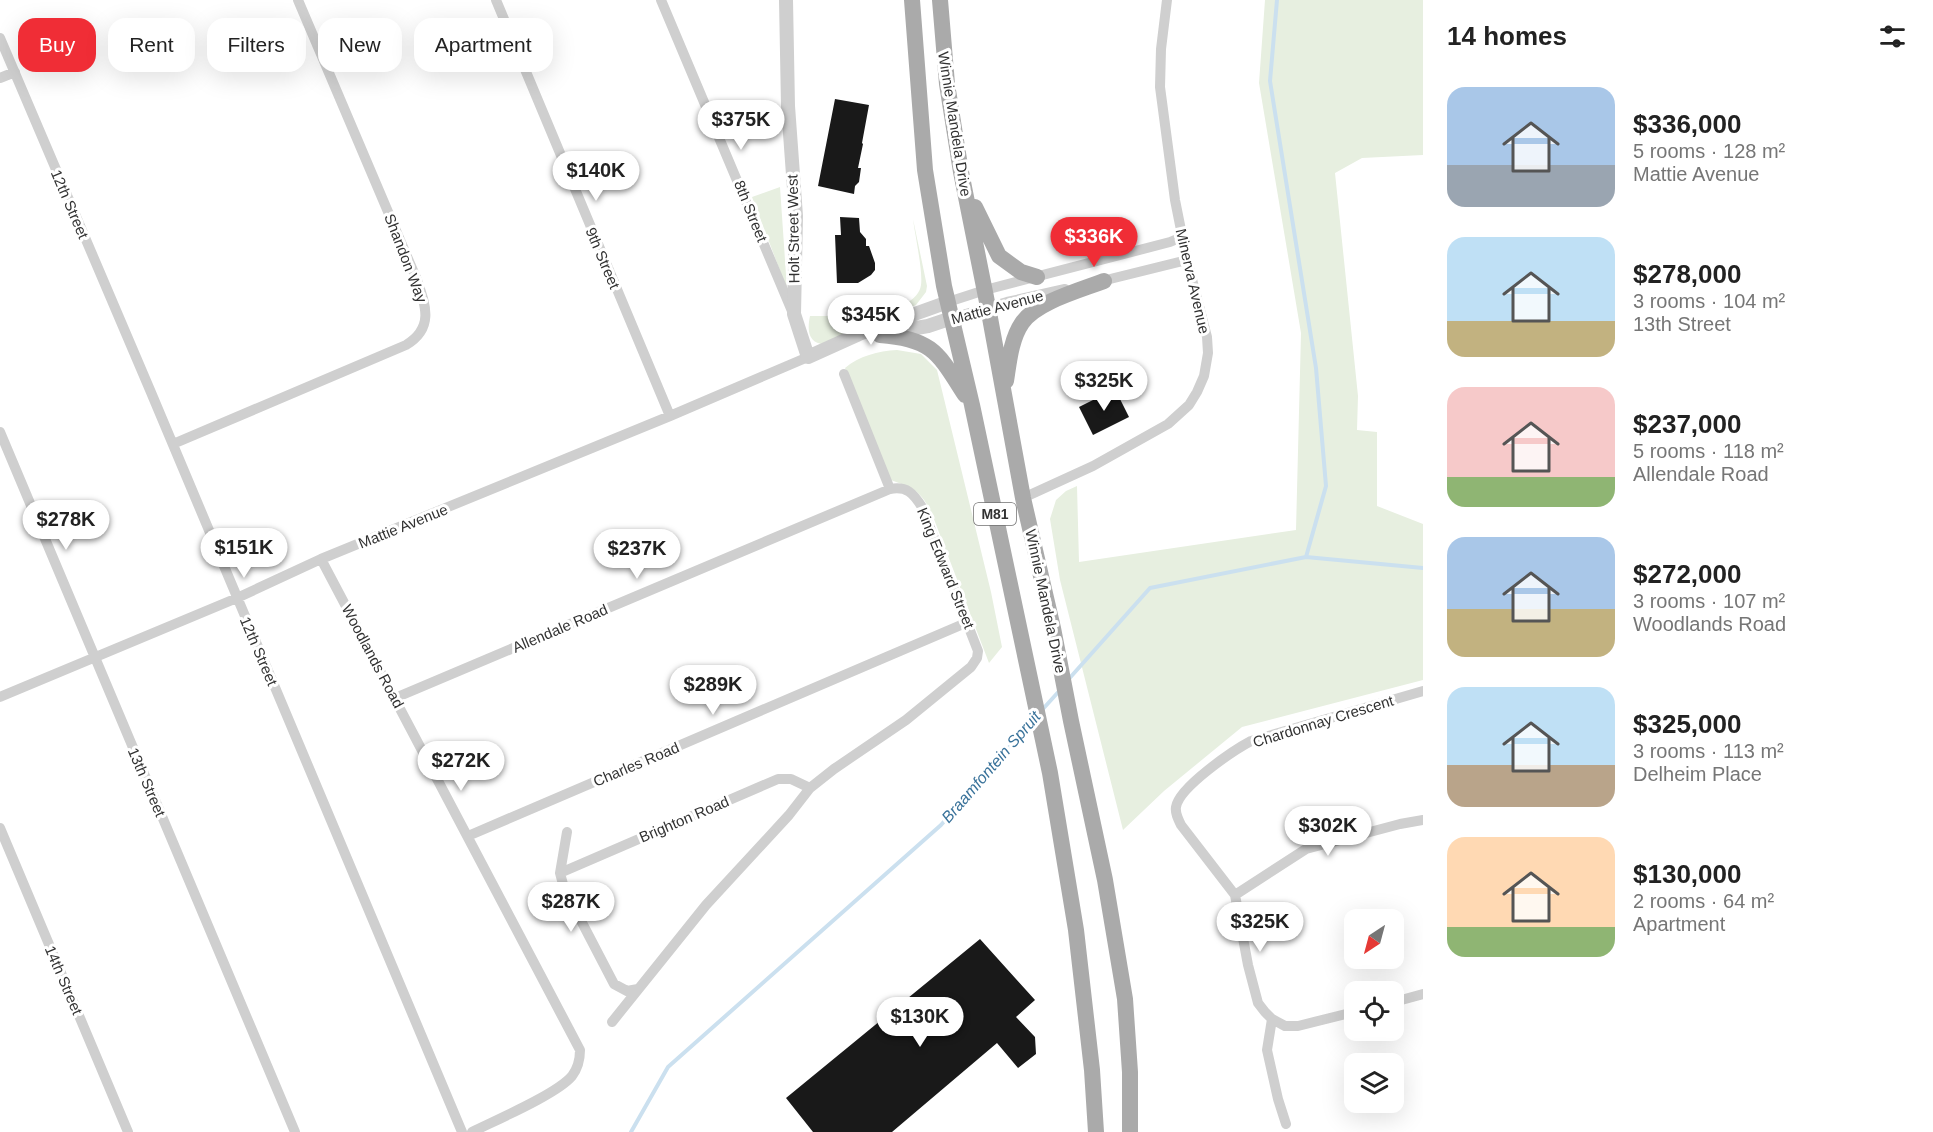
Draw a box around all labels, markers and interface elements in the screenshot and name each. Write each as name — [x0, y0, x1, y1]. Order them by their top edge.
chip: Buy — [18, 18, 96, 72]
chip: Rent — [108, 18, 195, 72]
chip: Filters — [207, 18, 306, 72]
chip: New — [318, 18, 402, 72]
chip: Apartment — [414, 18, 553, 72]
icon: filters — [1876, 20, 1909, 53]
text: 14 homes — [1447, 21, 1567, 51]
street label: Winnie Mandela Drive — [935, 50, 975, 198]
pin: $375K — [699, 100, 783, 151]
text: $375K — [712, 108, 770, 130]
text: $336,000 — [1633, 109, 1741, 139]
icon: home — [1495, 111, 1567, 183]
text: 5 rooms · 128 m² — [1633, 140, 1785, 162]
pin: $140K — [554, 151, 638, 202]
text: $140K — [567, 159, 625, 181]
text: Mattie Avenue — [1633, 163, 1759, 185]
street label: 12th Street — [48, 167, 92, 242]
street label: Holt Street West — [784, 174, 802, 284]
street label: 8th Street — [731, 178, 771, 245]
street label: Shandon Way — [381, 211, 431, 305]
pin: $336K — [1052, 217, 1136, 268]
street label: 9th Street — [582, 225, 624, 292]
text: $336K — [1065, 225, 1123, 247]
street label: Minerva Avenue — [1173, 227, 1213, 335]
text: $278,000 — [1633, 259, 1741, 289]
icon: home — [1495, 261, 1567, 333]
street label: Mattie Avenue — [949, 287, 1045, 327]
text: 3 rooms · 104 m² — [1633, 290, 1785, 312]
pin: $345K — [829, 295, 913, 346]
text: $345K — [842, 303, 900, 325]
text: 13th Street — [1633, 313, 1731, 335]
pin: $325K — [1062, 361, 1146, 412]
text: $325K — [1075, 369, 1133, 391]
text: $237,000 — [1633, 409, 1741, 439]
icon: home — [1495, 411, 1567, 483]
text: 5 rooms · 118 m² — [1633, 440, 1784, 462]
text: Allendale Road — [1633, 463, 1769, 485]
pin: $278K — [24, 500, 108, 551]
street label: Mattie Avenue — [356, 500, 450, 552]
road number: M81 — [974, 503, 1016, 525]
street label: King Edward Street — [914, 505, 978, 632]
text: $278K — [37, 508, 95, 530]
street label: Winnie Mandela Drive — [1022, 527, 1070, 675]
pin: $151K — [202, 528, 286, 579]
pin: $237K — [595, 529, 679, 580]
text: $151K — [215, 536, 273, 558]
text: $237K — [608, 537, 666, 559]
text: $272,000 — [1633, 559, 1741, 589]
icon: home — [1495, 561, 1567, 633]
text: 3 rooms · 107 m² — [1633, 590, 1785, 612]
street label: Allendale Road — [510, 600, 610, 656]
street label: Woodlands Road — [339, 601, 407, 711]
text: Woodlands Road — [1633, 613, 1786, 635]
street label: 12th Street — [237, 614, 281, 689]
pin: $289K — [671, 665, 755, 716]
text: $289K — [684, 673, 742, 695]
street label: Chardonnay Crescent — [1251, 691, 1396, 750]
water label: Braamfontein Spruit — [938, 708, 1044, 826]
text: $325,000 — [1633, 709, 1741, 739]
icon: home — [1495, 711, 1567, 783]
street label: Charles Road — [590, 738, 682, 790]
text: 3 rooms · 113 m² — [1633, 740, 1784, 762]
pin: $272K — [419, 741, 503, 792]
street label: 13th Street — [125, 745, 169, 820]
text: $272K — [432, 749, 490, 771]
text: Delheim Place — [1633, 763, 1762, 785]
street label: Brighton Road — [637, 792, 731, 846]
pin: $302K — [1286, 806, 1370, 857]
text: $302K — [1299, 814, 1357, 836]
text: $130,000 — [1633, 859, 1741, 889]
icon: home — [1495, 861, 1567, 933]
pin: $287K — [529, 882, 613, 933]
text: $287K — [542, 890, 600, 912]
text: 2 rooms · 64 m² — [1633, 890, 1774, 912]
pin: $325K — [1218, 902, 1302, 953]
north arrow — [1344, 909, 1404, 969]
map controls — [1344, 909, 1404, 1113]
text: $325K — [1231, 910, 1289, 932]
text: Apartment — [1633, 913, 1725, 935]
street label: 14th Street — [42, 943, 86, 1018]
button: locate — [1344, 981, 1404, 1041]
pin: $130K — [878, 997, 962, 1048]
text: $130K — [891, 1005, 949, 1027]
button: layers — [1344, 1053, 1404, 1113]

